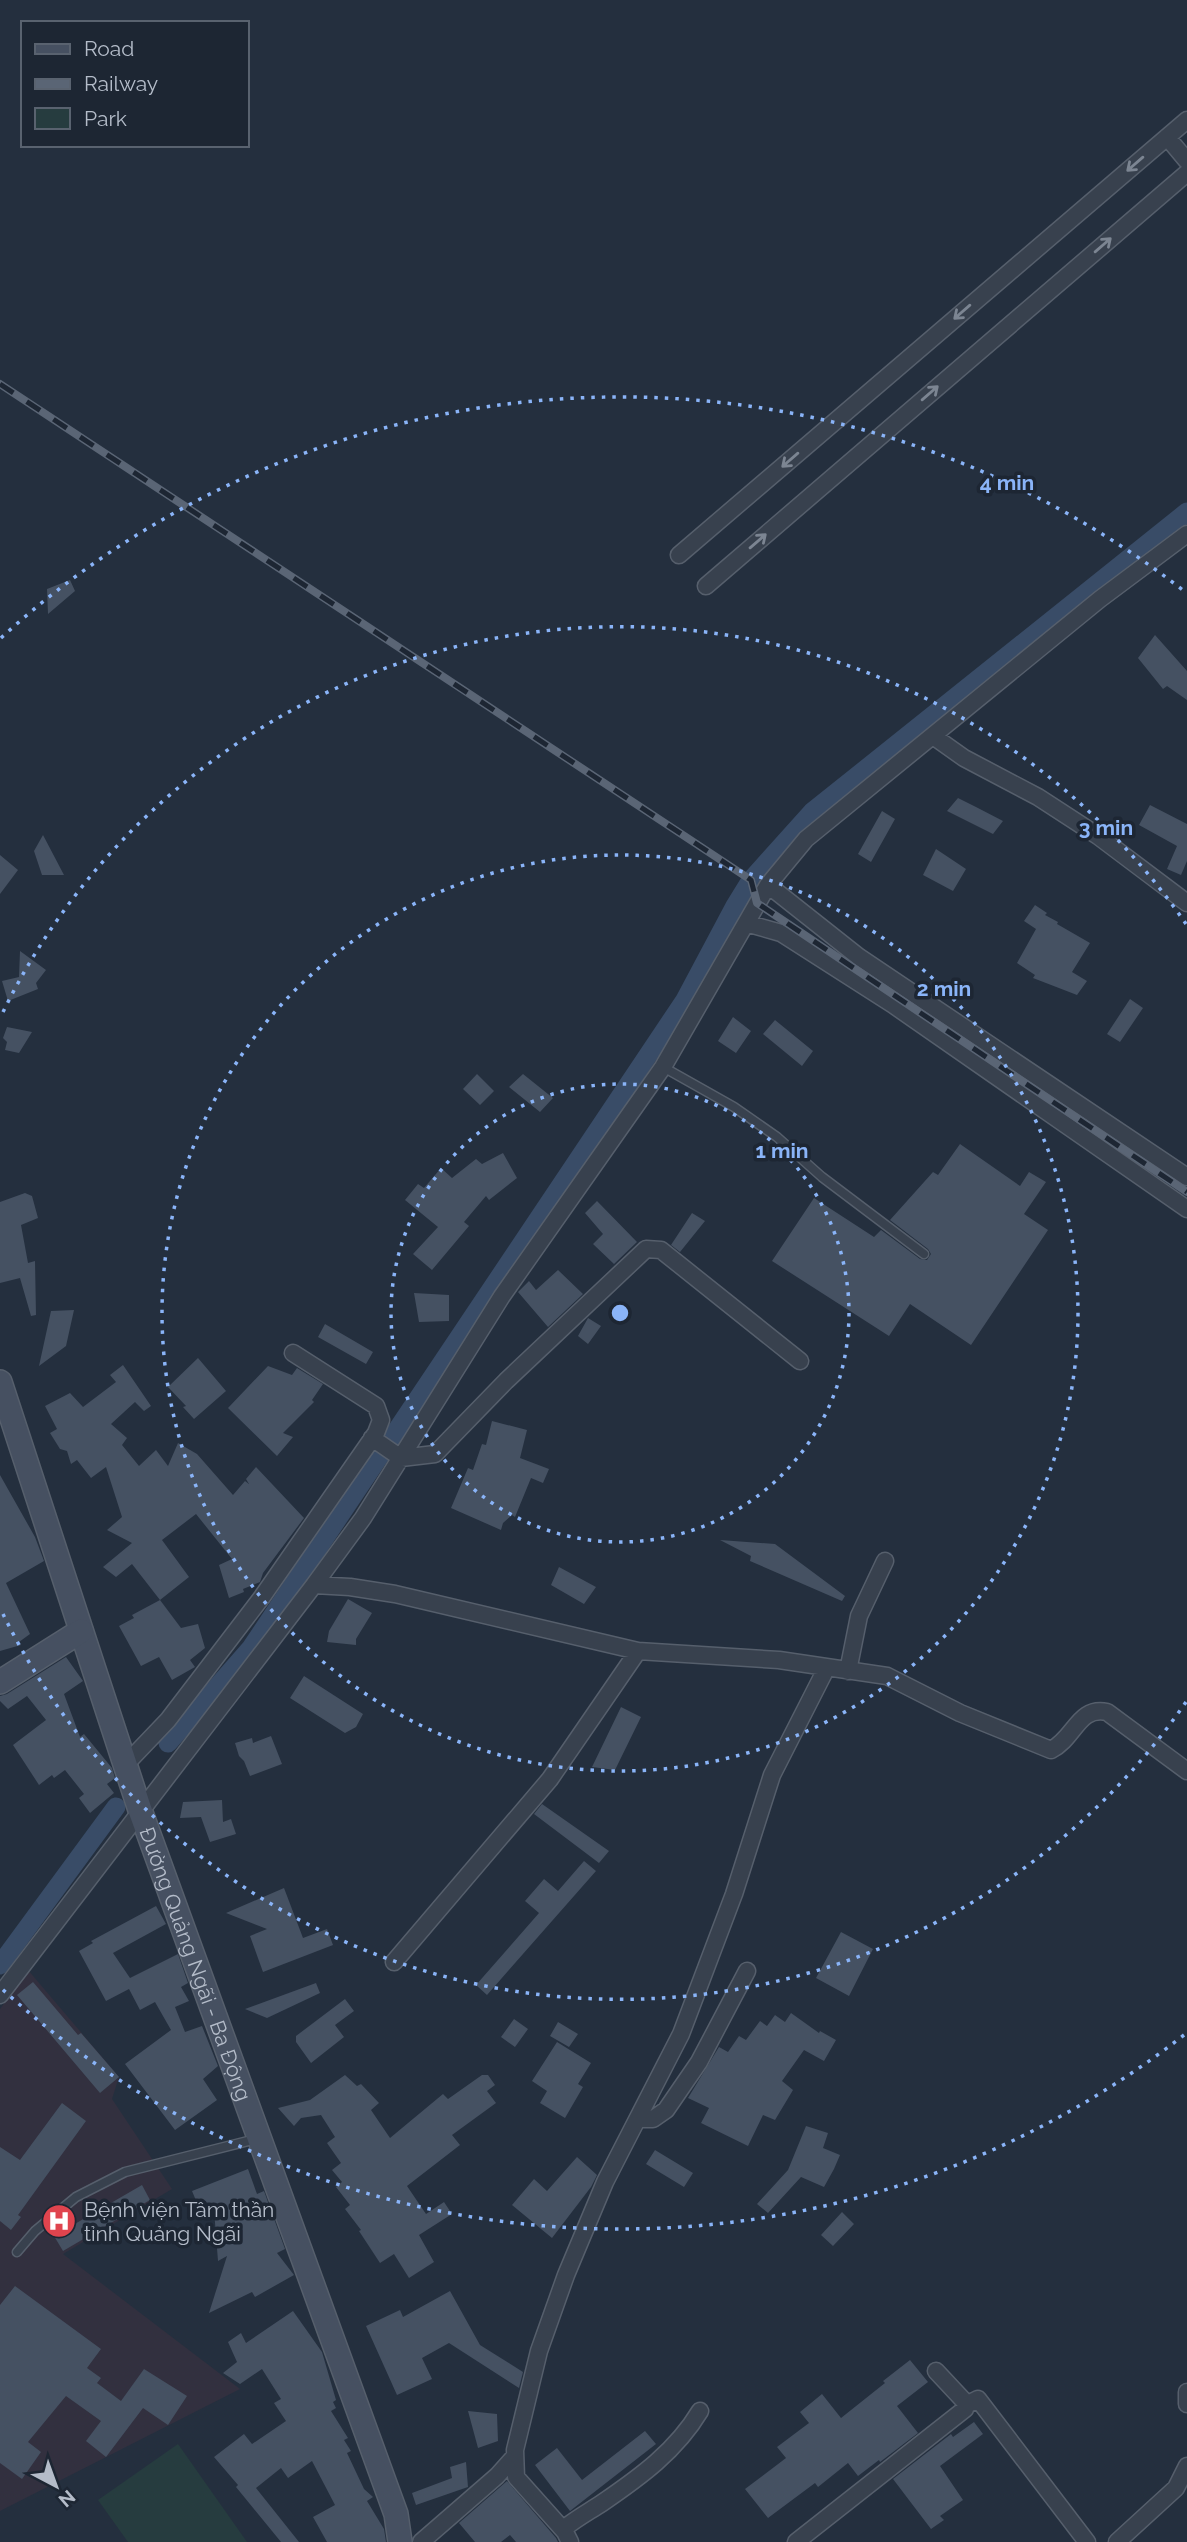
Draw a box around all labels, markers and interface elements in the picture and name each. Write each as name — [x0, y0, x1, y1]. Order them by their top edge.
legend — [21, 21, 248, 147]
text: Road — [84, 36, 134, 61]
text: Railway — [84, 71, 158, 96]
text: Park — [84, 106, 127, 131]
one-way arrow — [1127, 156, 1145, 172]
one-way arrow — [1094, 237, 1112, 253]
one-way arrow — [954, 304, 972, 320]
one-way arrow — [921, 385, 939, 401]
one-way arrow — [781, 452, 799, 468]
text: 4 min — [980, 470, 1034, 495]
one-way arrow — [748, 533, 766, 549]
text: 3 min — [1079, 815, 1133, 840]
text: 2 min — [917, 976, 971, 1001]
text: 1 min — [755, 1138, 809, 1163]
centre of rings — [608, 1301, 632, 1325]
street label: Đường Quảng Ngãi - Ba Động — [135, 1824, 257, 2104]
place label: Bệnh viện Tâm thần tỉnh Quảng Ngãi — [84, 2197, 274, 2246]
hospital icon: Bệnh viện Tâm thần tỉnh Quảng Ngãi — [40, 2202, 78, 2240]
north arrow — [21, 2451, 91, 2521]
text: N — [54, 2486, 80, 2512]

